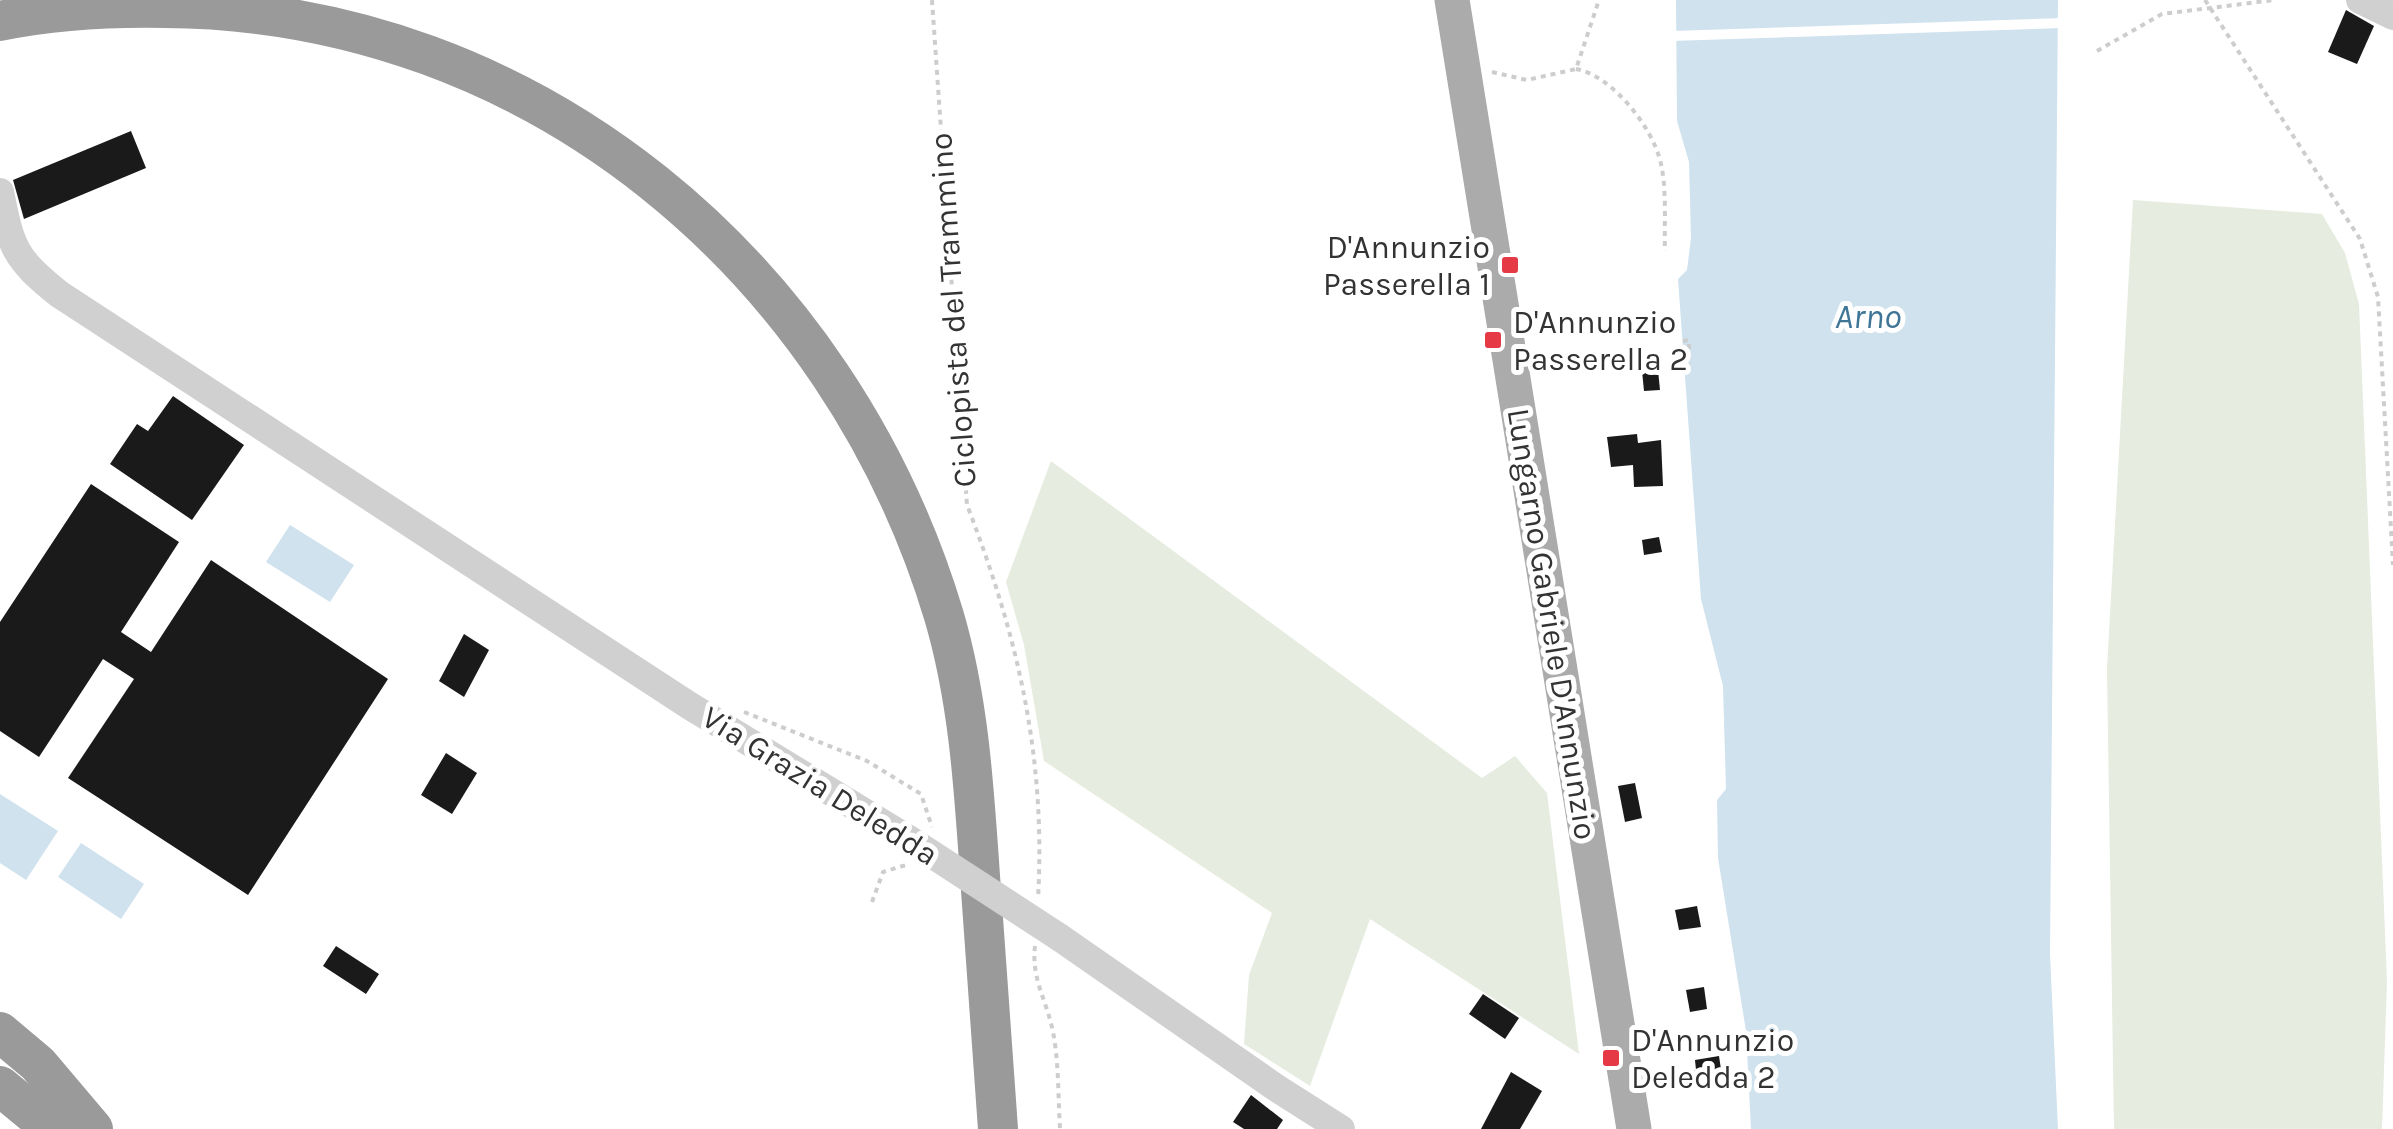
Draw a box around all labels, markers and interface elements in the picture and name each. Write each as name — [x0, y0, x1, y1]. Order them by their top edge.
street label: Ciclopista del Trammino — [922, 131, 984, 489]
place label: D'Annunzio Passerella 1 — [1323, 229, 1490, 303]
marker: D'Annunzio Passerella 1 — [1499, 254, 1521, 276]
water label: Arno — [1835, 296, 1901, 337]
place label: D'Annunzio Passerella 2 — [1513, 304, 1688, 378]
marker: D'Annunzio Passerella 2 — [1482, 329, 1504, 351]
street label: Lungarno Gabriele D'Annunzio — [1500, 406, 1604, 842]
street label: Via Grazia Deledda — [695, 699, 945, 873]
place label: D'Annunzio Deledda 2 — [1631, 1022, 1794, 1096]
marker: D'Annunzio Deledda 2 — [1600, 1047, 1622, 1069]

